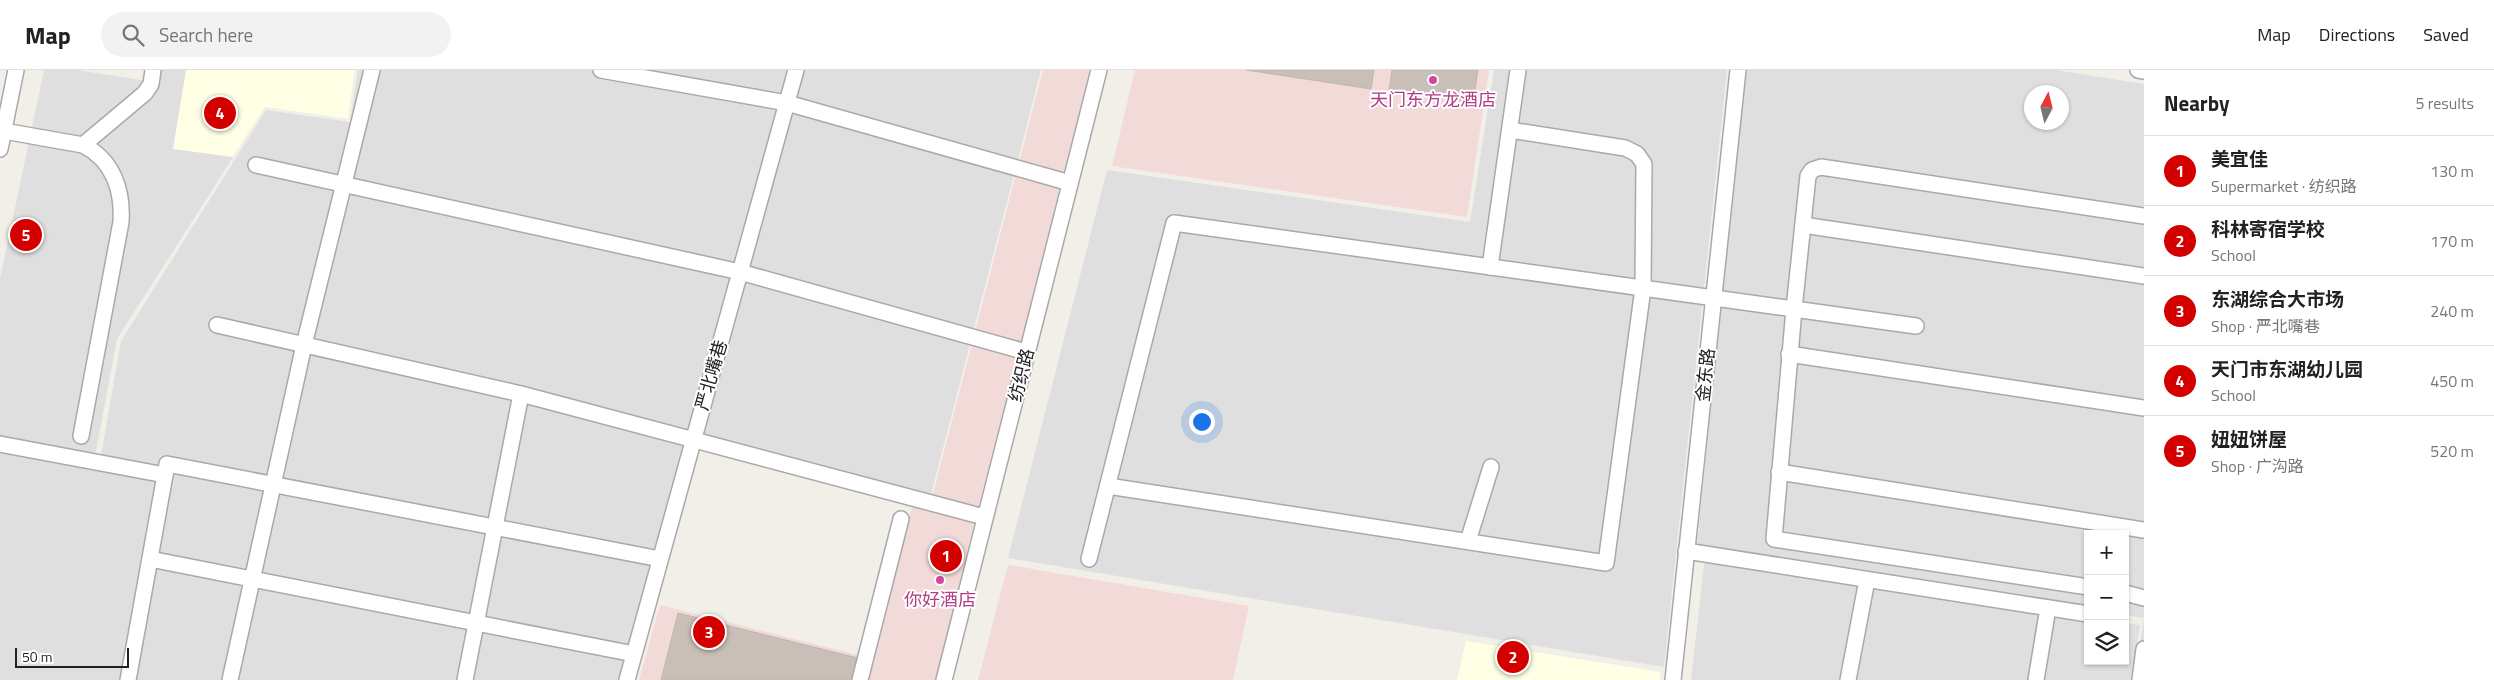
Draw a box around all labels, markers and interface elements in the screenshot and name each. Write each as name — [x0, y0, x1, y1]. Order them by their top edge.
search box — [101, 12, 451, 57]
text: Map — [25, 17, 71, 53]
text: Search here — [159, 20, 253, 49]
icon: search — [119, 21, 147, 49]
text: Map — [2257, 21, 2291, 48]
text: Directions — [2319, 21, 2395, 48]
text: Saved — [2423, 21, 2469, 48]
marker: 天门东方龙酒店 — [1427, 74, 1439, 86]
north arrow — [2024, 85, 2069, 130]
place label: 天门东方龙酒店 — [1370, 86, 1496, 113]
text: Nearby — [2164, 87, 2229, 119]
text: 5 results — [2415, 91, 2474, 115]
pin: 4 — [204, 94, 236, 132]
text: 美宜佳 — [2211, 144, 2268, 173]
text: 1 — [2176, 159, 2184, 183]
text: 130 m — [2430, 159, 2474, 183]
text: Supermarket · 纺织路 — [2211, 174, 2357, 198]
text: 科林寄宿学校 — [2211, 214, 2325, 243]
pin: 5 — [10, 216, 42, 254]
text: 2 — [2176, 229, 2184, 253]
text: 170 m — [2430, 229, 2474, 253]
text: School — [2211, 243, 2256, 267]
text: 东湖综合大市场 — [2211, 284, 2344, 313]
text: 3 — [2176, 299, 2184, 323]
text: 240 m — [2430, 299, 2474, 323]
text: Shop · 严北嘴巷 — [2211, 314, 2320, 338]
street label: 严北嘴巷 — [688, 337, 734, 413]
street label: 纺织路 — [1001, 346, 1041, 404]
street label: 金东路 — [1689, 347, 1721, 403]
text: 天门市东湖幼儿园 — [2211, 354, 2363, 383]
text: 4 — [2176, 369, 2184, 393]
text: 450 m — [2430, 369, 2474, 393]
text: School — [2211, 383, 2256, 407]
your location — [1189, 409, 1215, 435]
text: 妞妞饼屋 — [2211, 424, 2287, 453]
text: 5 — [2176, 439, 2184, 463]
text: 520 m — [2430, 439, 2474, 463]
text: Shop · 广沟路 — [2211, 454, 2304, 478]
map controls — [2084, 530, 2129, 665]
button: + — [2084, 530, 2129, 575]
pin: 1 — [930, 537, 962, 575]
marker: 你好酒店 — [934, 574, 946, 586]
button: − — [2084, 575, 2129, 620]
place label: 你好酒店 — [904, 586, 976, 613]
pin: 3 — [693, 613, 725, 651]
button: layers — [2084, 620, 2129, 665]
pin: 2 — [1497, 638, 1529, 676]
scale bar — [15, 645, 129, 668]
text: 50 m — [22, 646, 52, 667]

